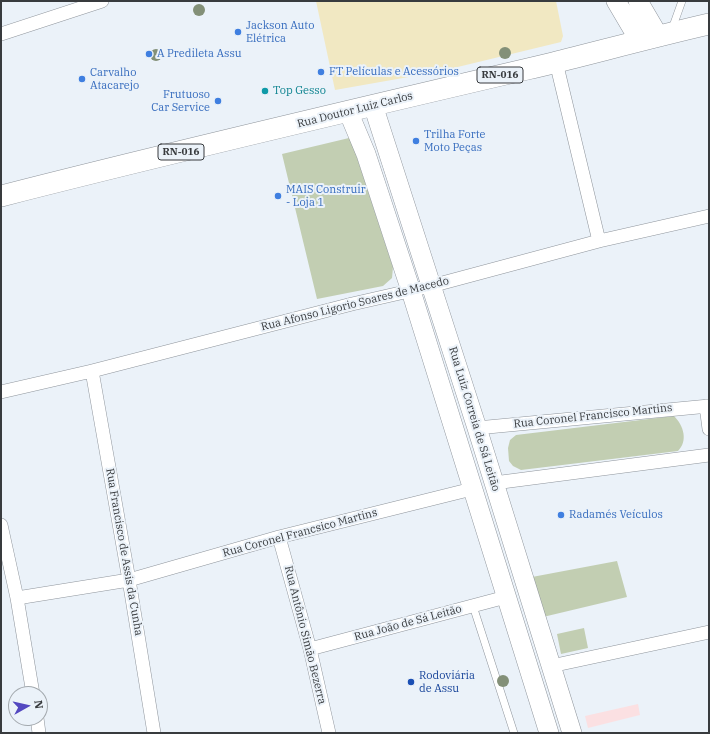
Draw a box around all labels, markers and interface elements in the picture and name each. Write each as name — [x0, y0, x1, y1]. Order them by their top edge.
place label: Jackson Auto Elétrica — [246, 19, 314, 45]
marker: Jackson Auto Elétrica — [233, 27, 243, 37]
place label: A Predileta Assu — [157, 47, 242, 61]
marker: A Predileta Assu — [144, 49, 154, 59]
place label: FT Películas e Acessórios — [329, 65, 459, 79]
place label: Carvalho Atacarejo — [90, 66, 139, 92]
marker: FT Películas e Acessórios — [316, 67, 326, 77]
road number: RN-016 — [477, 67, 523, 83]
marker: Carvalho Atacarejo — [77, 74, 87, 84]
place label: Top Gesso — [273, 84, 326, 98]
marker: Top Gesso — [260, 86, 270, 96]
place label: Frutuoso Car Service — [151, 88, 210, 114]
street label: Rua Doutor Luiz Carlos — [296, 89, 414, 131]
marker: Frutuoso Car Service — [213, 96, 223, 106]
place label: Trilha Forte Moto Peças — [424, 128, 485, 154]
marker: Trilha Forte Moto Peças — [411, 136, 421, 146]
road number: RN-016 — [158, 144, 204, 160]
place label: MAIS Construir - Loja 1 — [286, 183, 366, 209]
marker: MAIS Construir - Loja 1 — [273, 191, 283, 201]
street label: Rua Afonso Ligorio Soares de Macedo — [260, 274, 450, 334]
street label: Rua Luiz Correia de Sá Leitão — [446, 345, 502, 493]
street label: Rua Coronel Francisco Martins — [513, 401, 673, 431]
street label: Rua Francisco de Assis da Cunha — [103, 467, 145, 637]
street label: Rua Coronel Francsico Martins — [221, 506, 379, 560]
place label: Radamés Veículos — [569, 508, 663, 522]
marker: Radamés Veículos — [556, 510, 566, 520]
street label: Rua Antônio Simão Bezerra — [281, 564, 329, 706]
street label: Rua João de Sá Leitão — [353, 602, 463, 644]
place label: Rodoviária de Assu — [419, 669, 475, 695]
marker: Rodoviária de Assu — [406, 677, 416, 687]
north arrow — [8, 686, 48, 726]
text: N — [31, 699, 46, 710]

